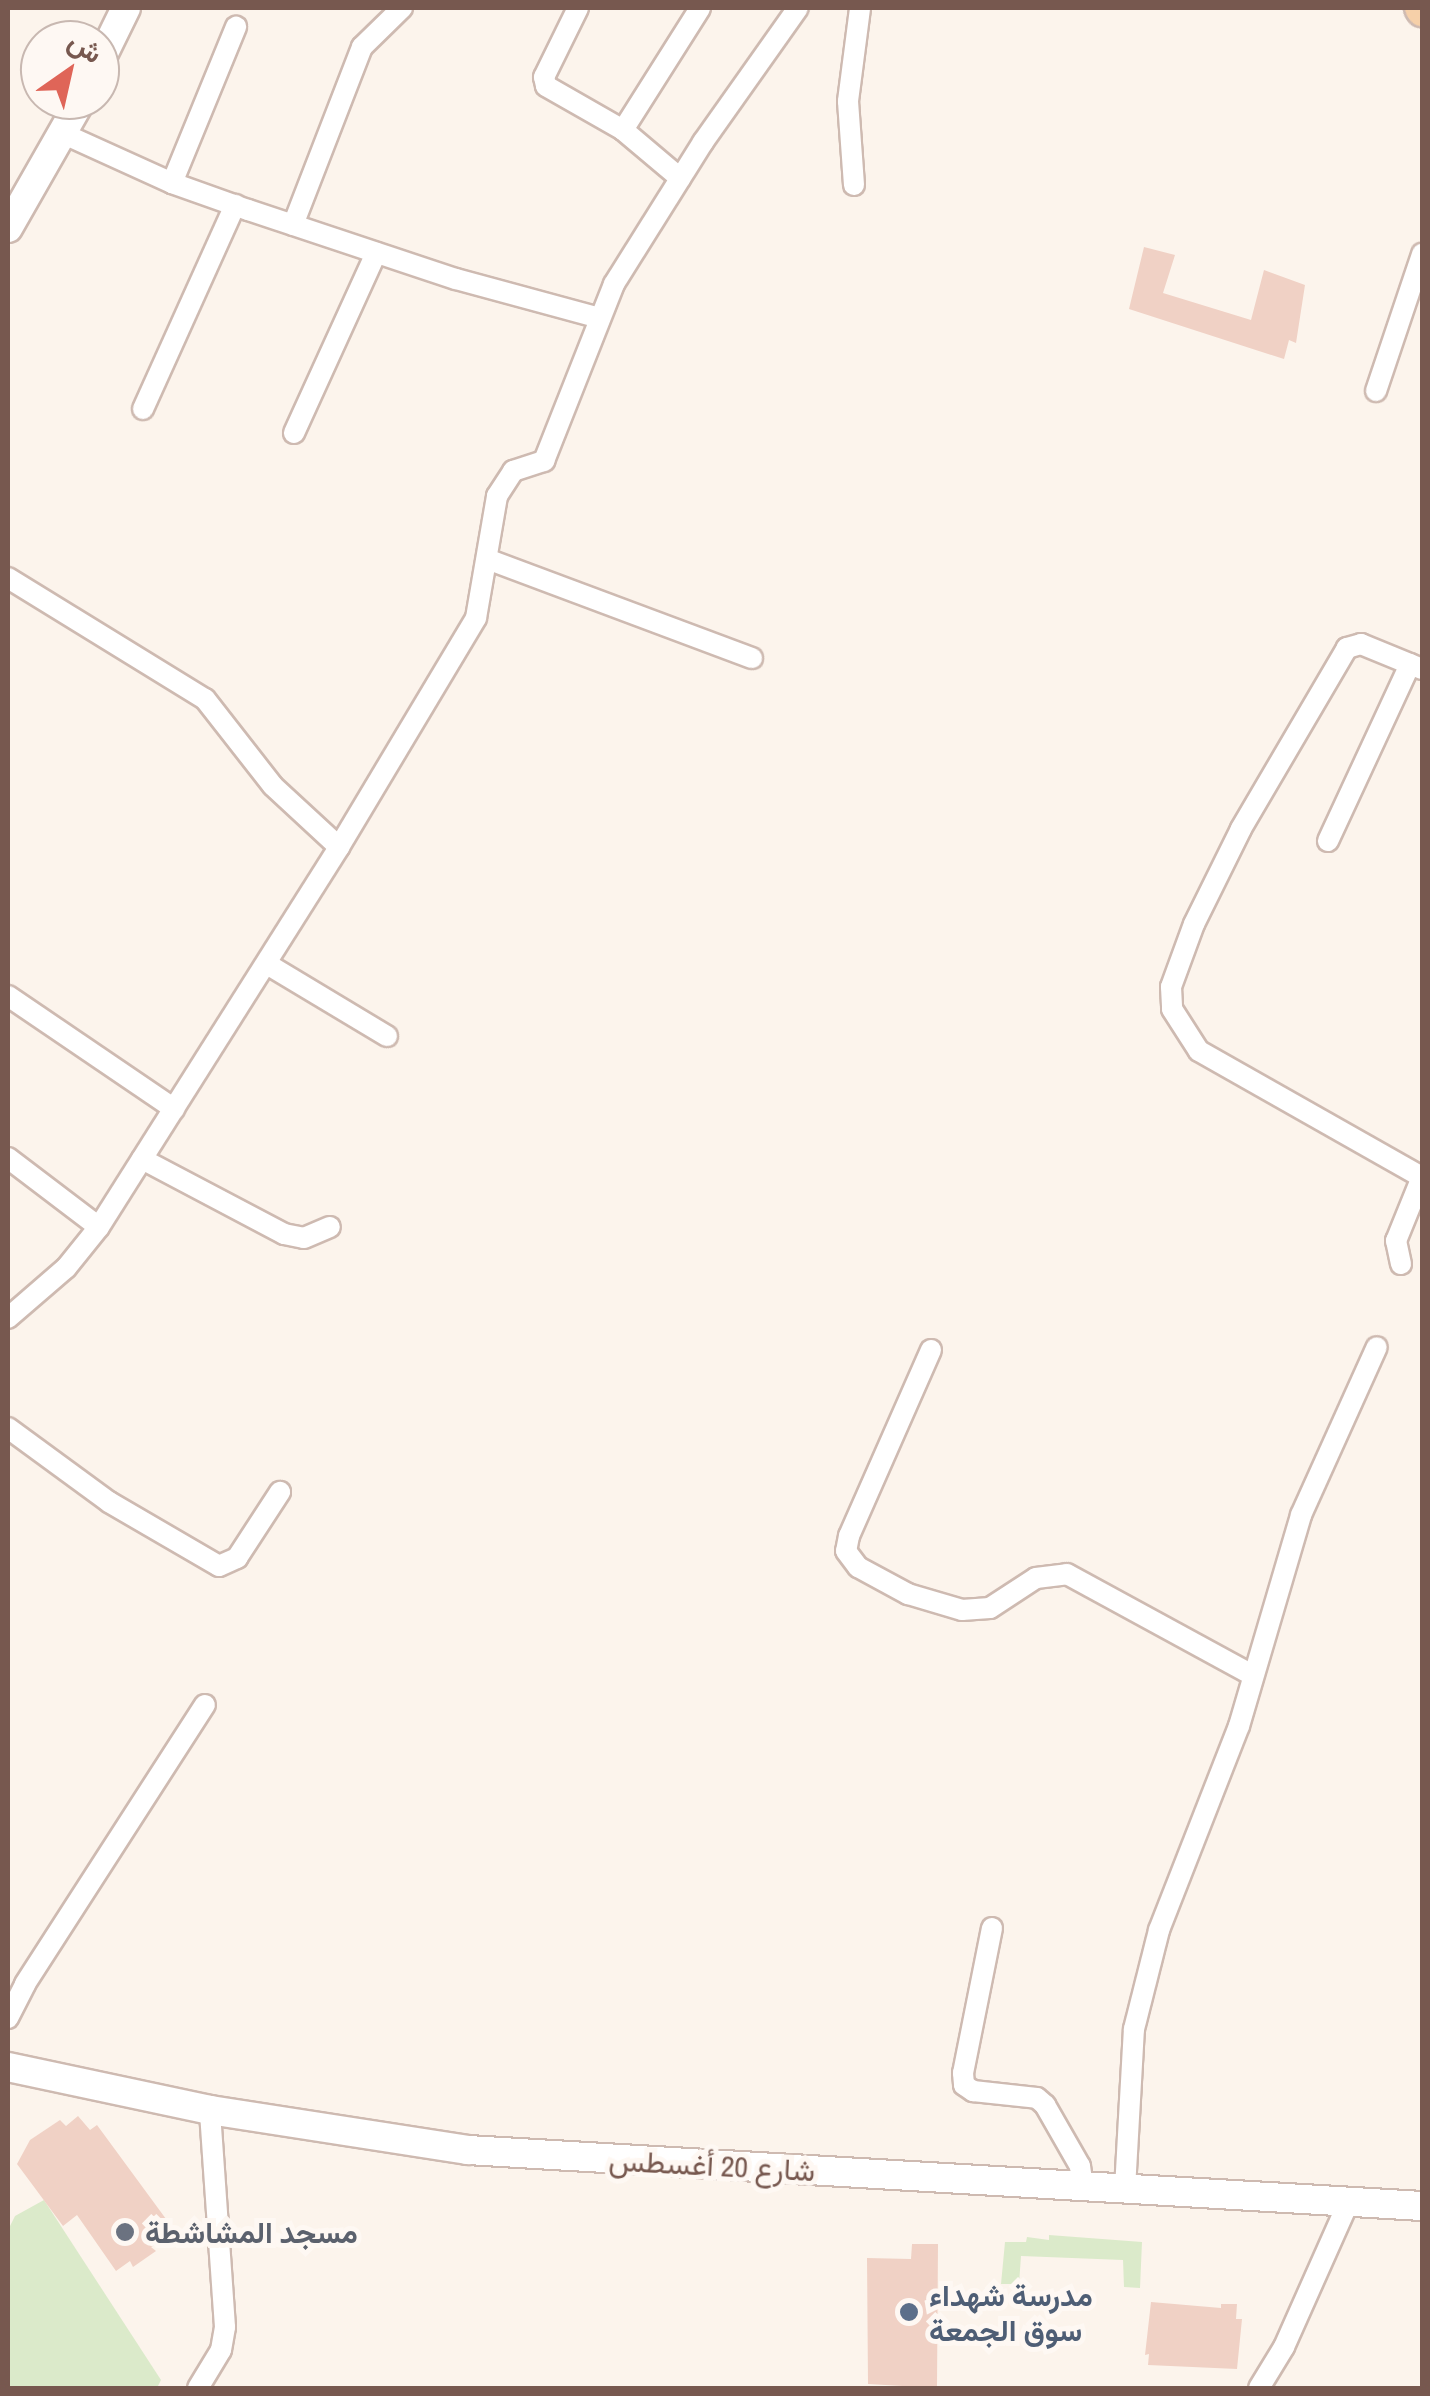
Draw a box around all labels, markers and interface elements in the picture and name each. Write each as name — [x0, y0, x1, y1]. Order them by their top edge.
north arrow — [20, 20, 120, 120]
text: ش — [61, 22, 110, 72]
street label: شارع 20 أغسطس — [608, 2142, 816, 2188]
place label: مسجد المشاشطة — [145, 2214, 358, 2250]
marker: مسجد المشاشطة — [114, 2221, 136, 2243]
place label: مدرسة شهداء سوق الجمعة — [929, 2277, 1093, 2348]
marker: مدرسة شهداء سوق الجمعة — [898, 2301, 920, 2323]

